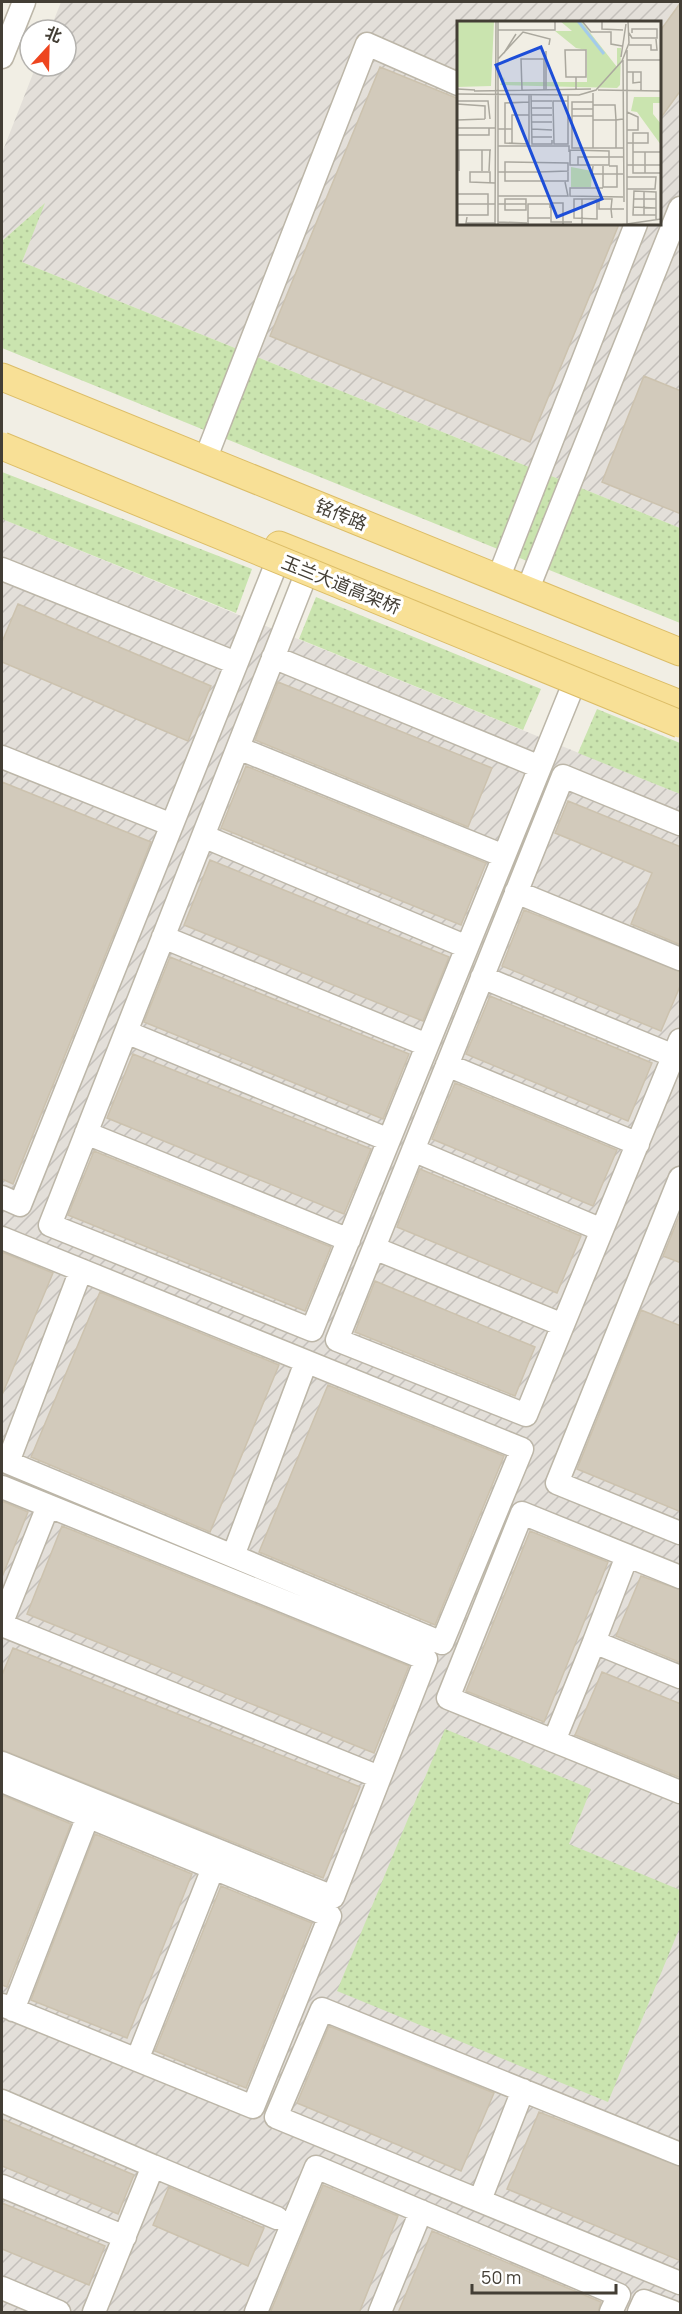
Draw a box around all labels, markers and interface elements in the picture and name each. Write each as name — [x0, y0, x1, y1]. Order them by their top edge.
north arrow — [18, 18, 78, 78]
text: 北 — [42, 21, 65, 47]
inset map — [457, 21, 661, 225]
street label: 铭传路 — [312, 493, 371, 535]
street label: 玉兰大道高架桥 — [278, 549, 404, 619]
scale bar — [472, 2257, 616, 2295]
text: 50 m — [481, 2265, 521, 2289]

